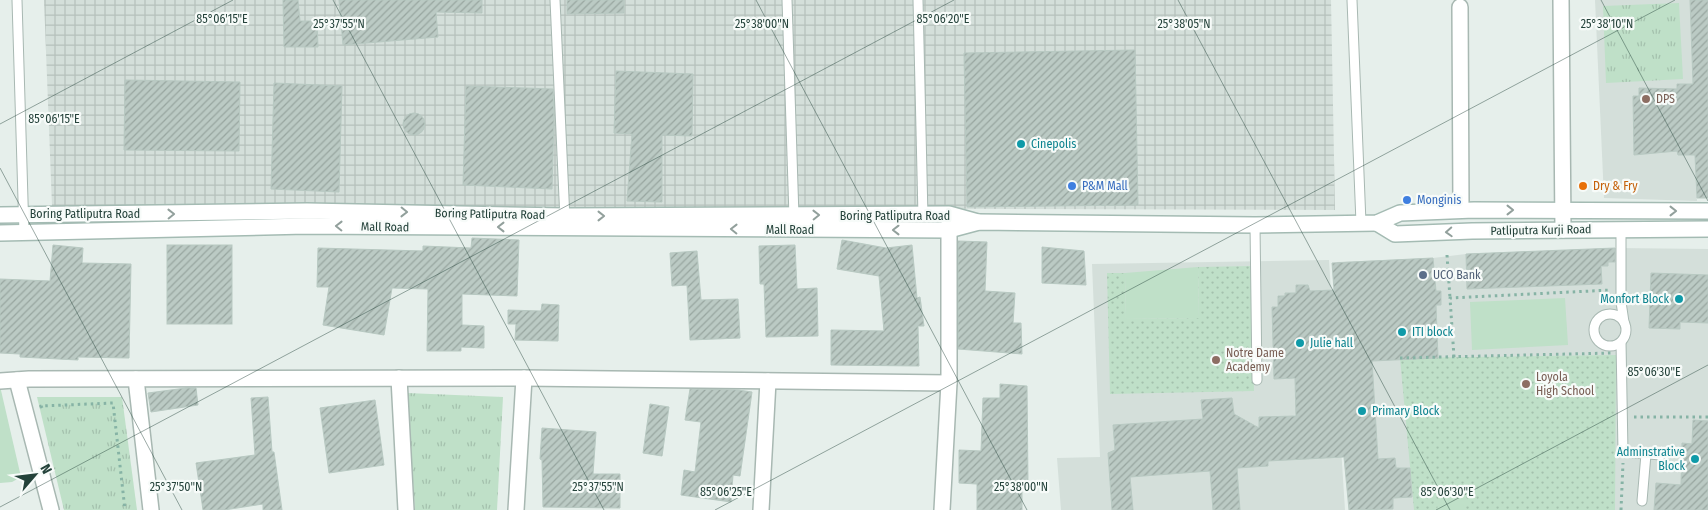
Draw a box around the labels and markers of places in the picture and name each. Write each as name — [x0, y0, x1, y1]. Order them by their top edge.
place label: DPS — [1656, 92, 1675, 106]
marker: DPS — [1640, 93, 1652, 105]
place label: Cinepolis — [1031, 137, 1076, 151]
marker: Cinepolis — [1015, 138, 1027, 150]
place label: P&M Mall — [1082, 179, 1128, 193]
place label: Dry & Fry — [1593, 179, 1638, 193]
marker: P&M Mall — [1066, 180, 1078, 192]
marker: Dry & Fry — [1577, 180, 1589, 192]
place label: Monginis — [1417, 193, 1461, 207]
marker: Monginis — [1401, 194, 1413, 206]
place label: UCO Bank — [1433, 268, 1481, 282]
marker: UCO Bank — [1417, 269, 1429, 281]
place label: Monfort Block — [1600, 292, 1669, 306]
marker: Monfort Block — [1673, 293, 1685, 305]
place label: ITI block — [1412, 325, 1454, 339]
marker: ITI block — [1396, 326, 1408, 338]
place label: Julie hall — [1310, 336, 1353, 350]
marker: Julie hall — [1294, 337, 1306, 349]
place label: Notre Dame Academy — [1226, 346, 1284, 374]
marker: Notre Dame Academy — [1210, 354, 1222, 366]
place label: Loyola High School — [1536, 370, 1594, 398]
marker: Loyola High School — [1520, 378, 1532, 390]
place label: Primary Block — [1372, 404, 1440, 418]
marker: Primary Block — [1356, 405, 1368, 417]
place label: Adminstrative Block — [1617, 445, 1685, 473]
marker: Adminstrative Block — [1689, 453, 1701, 465]

